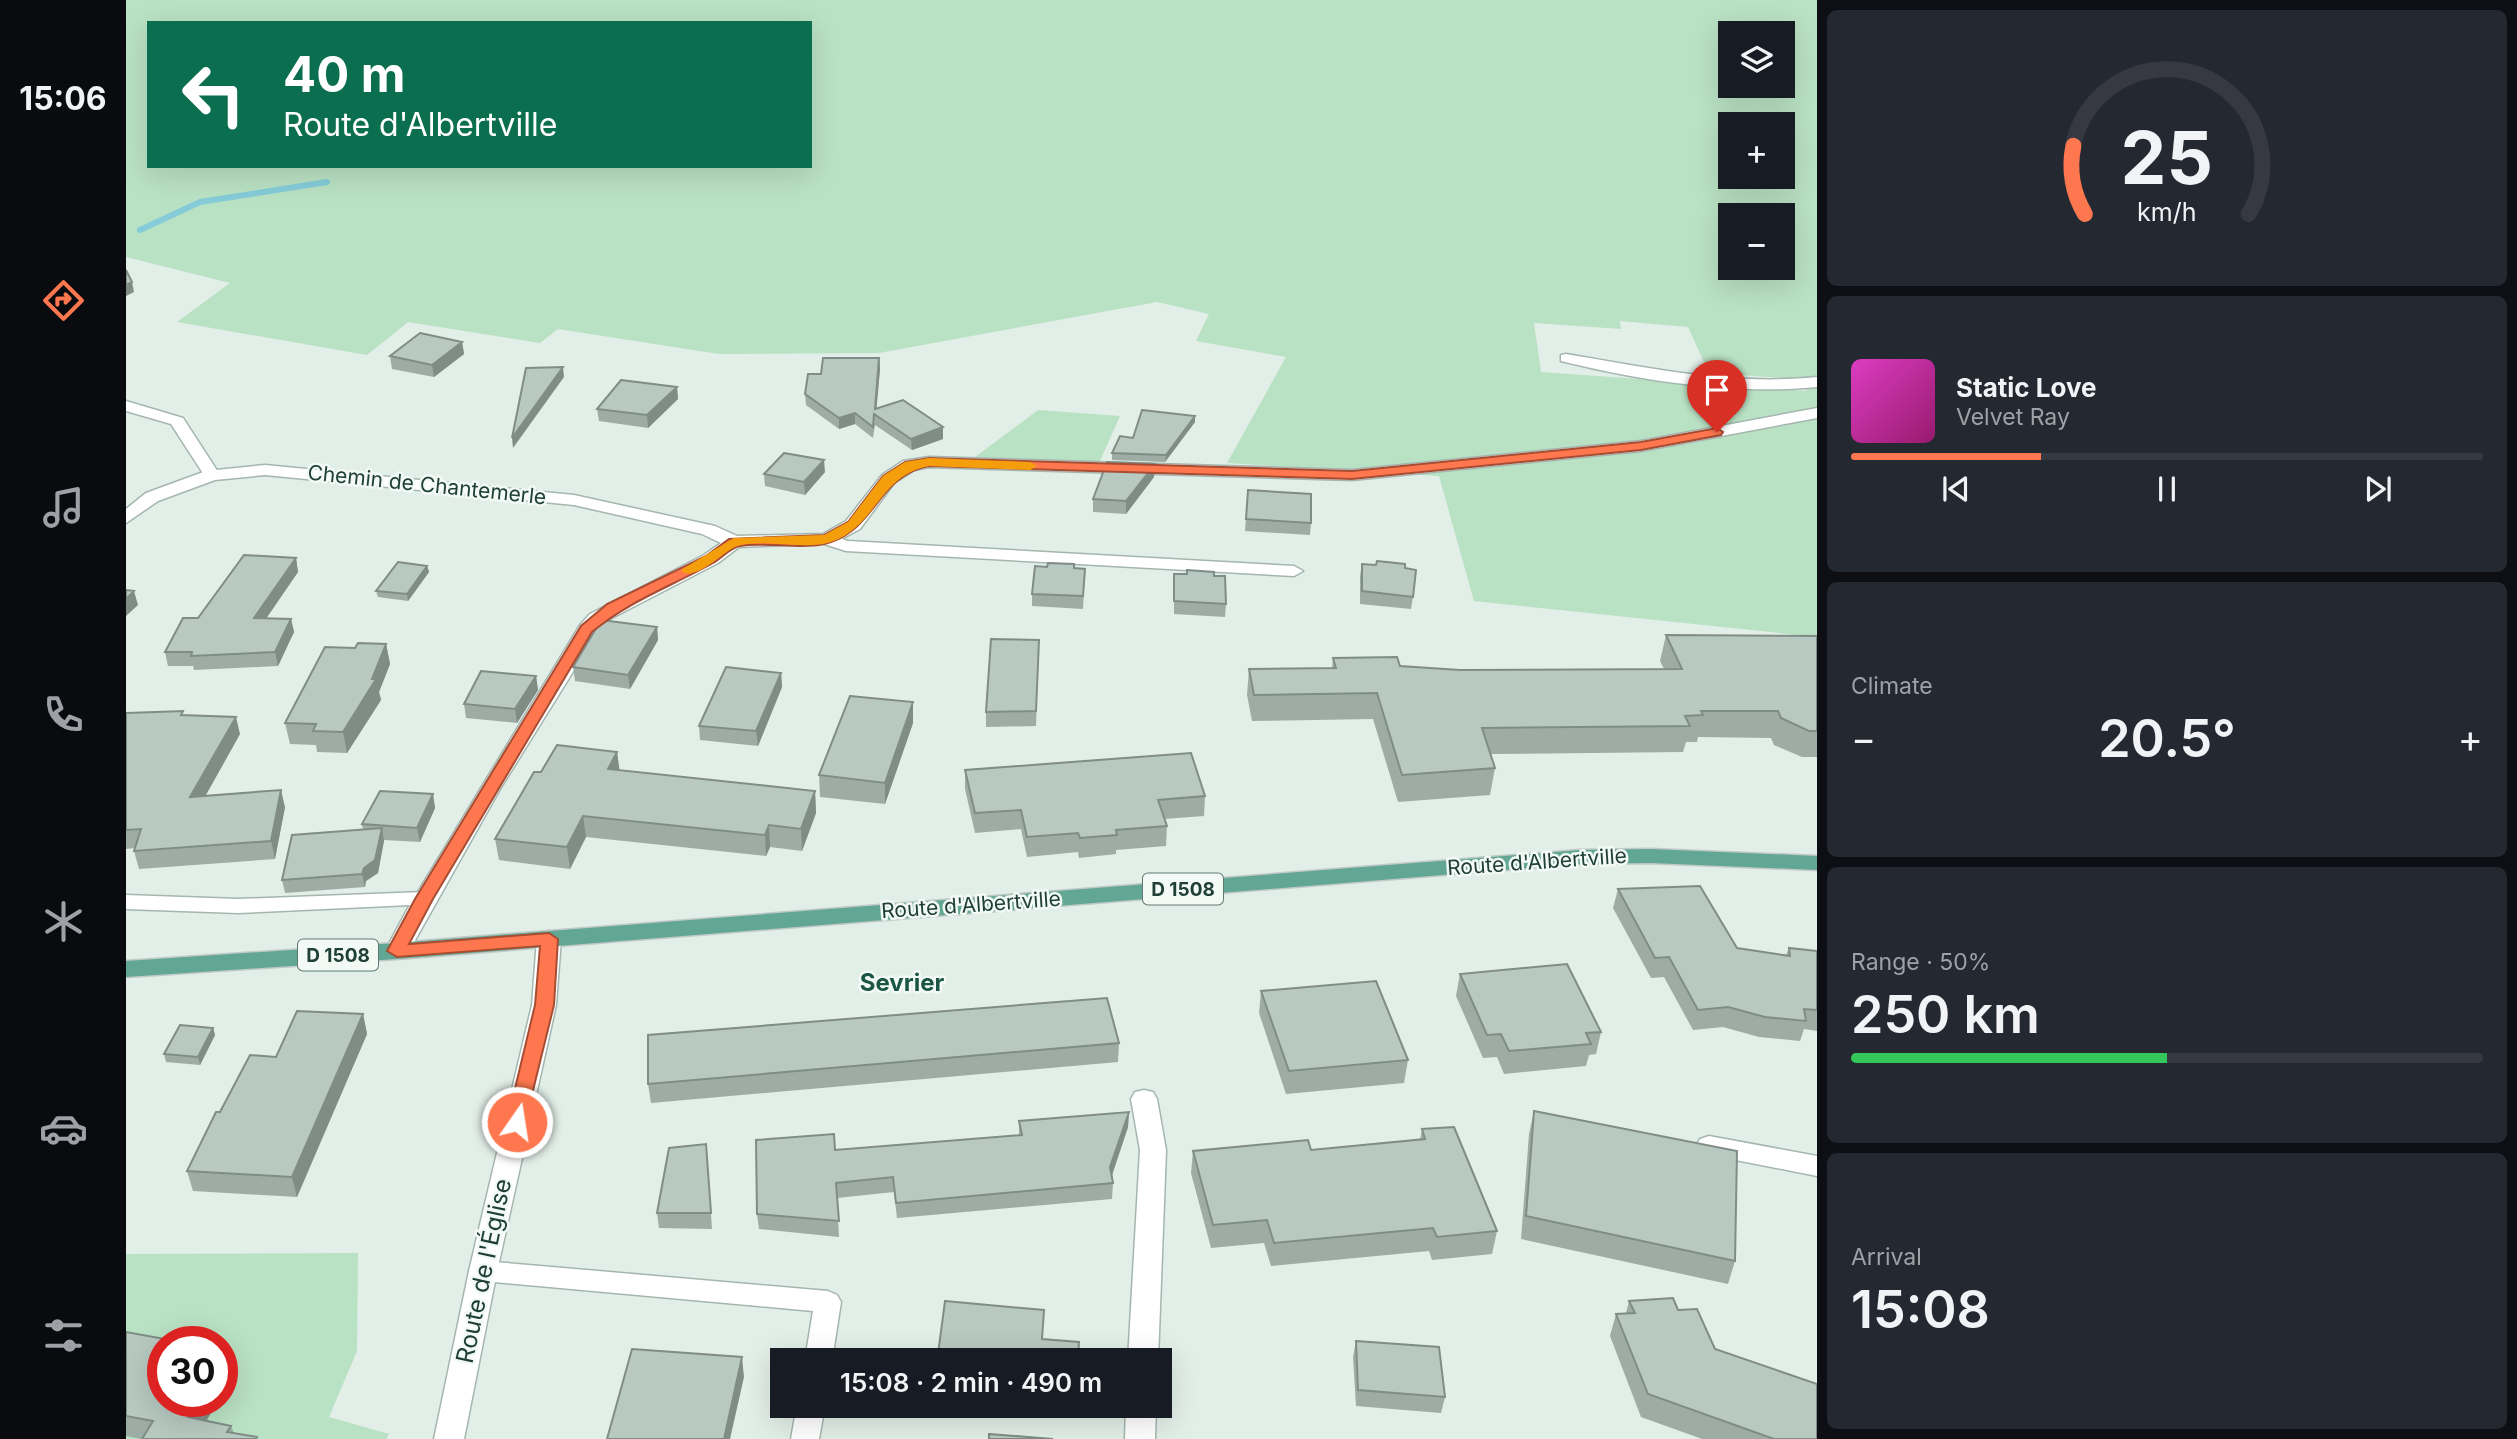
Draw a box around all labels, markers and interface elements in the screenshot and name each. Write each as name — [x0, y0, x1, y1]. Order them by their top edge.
map controls — [1718, 21, 1795, 280]
button: layers — [1718, 21, 1795, 98]
text: 40 m — [283, 45, 406, 104]
icon: left — [168, 49, 259, 140]
text: 15:06 — [19, 79, 107, 118]
text: Route d'Albertville — [283, 105, 557, 144]
button: + — [1718, 112, 1795, 189]
text: 25 — [2121, 113, 2213, 202]
text: km/h — [2137, 197, 2197, 227]
button: − — [1718, 203, 1795, 280]
icon: directions — [39, 276, 88, 325]
pin — [1687, 360, 1747, 432]
icon: arrive — [1698, 371, 1736, 409]
text: Static Love — [1956, 372, 2097, 403]
text: Velvet Ray — [1956, 403, 2070, 431]
street label: Chemin de Chantemerle — [306, 460, 548, 509]
icon: previous — [1937, 470, 1975, 508]
icon: pause — [2148, 470, 2186, 508]
icon: next — [2359, 470, 2397, 508]
icon: music — [39, 483, 88, 532]
text: Climate — [1851, 672, 1933, 700]
icon: phone — [39, 690, 88, 739]
text: 20.5° — [2098, 707, 2236, 770]
text: − — [1851, 715, 1876, 761]
text: + — [2458, 715, 2483, 761]
street label: Route d'Albertville — [1446, 843, 1628, 880]
road number: D 1508 — [1143, 874, 1223, 904]
street label: Route d'Albertville — [880, 886, 1062, 923]
icon: climate — [39, 897, 88, 946]
road number: D 1508 — [298, 939, 378, 970]
text: Range · 50% — [1851, 948, 1990, 976]
district label: Sevrier — [860, 968, 944, 997]
text: 250 km — [1851, 983, 2040, 1046]
position arrow — [480, 1085, 554, 1159]
icon: car — [39, 1104, 88, 1153]
street label: Route de l'Église — [449, 1176, 517, 1366]
text: Arrival — [1851, 1243, 1922, 1271]
text: 15:08 — [1851, 1278, 1990, 1341]
icon: filters — [39, 1311, 88, 1360]
speed limit sign: 30 — [147, 1326, 238, 1417]
text: 15:08 · 2 min · 490 m — [840, 1367, 1102, 1398]

